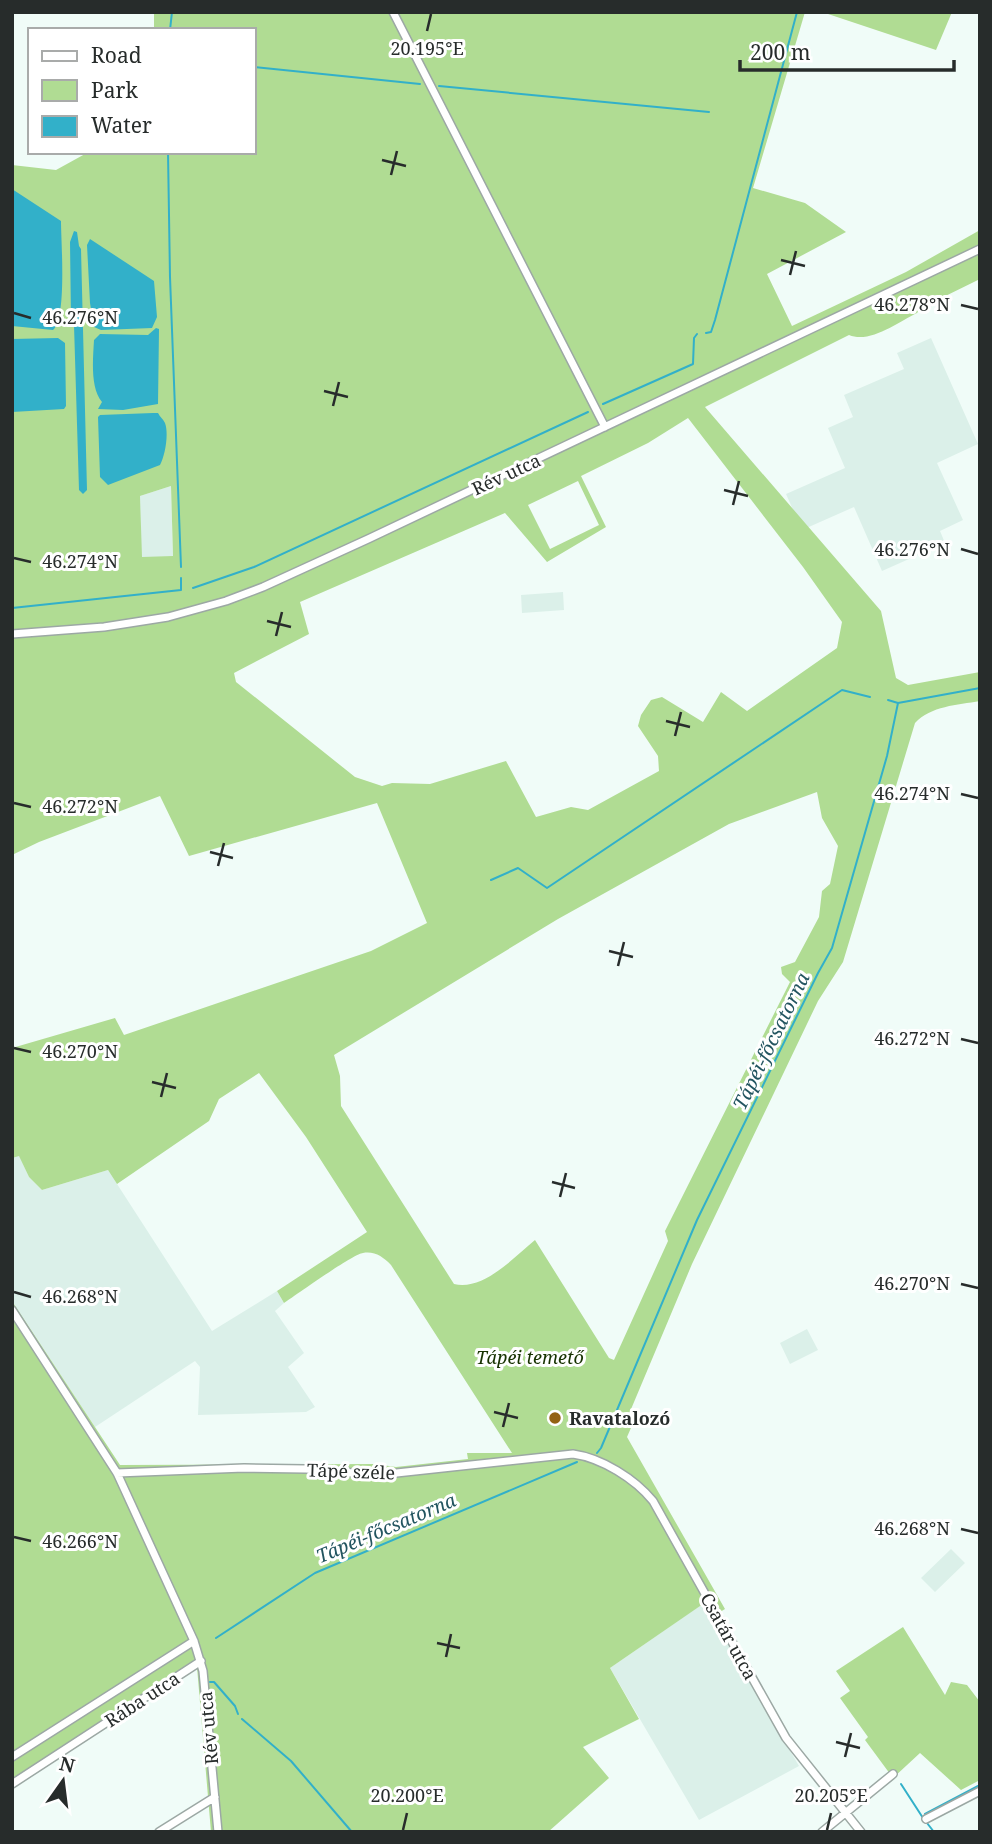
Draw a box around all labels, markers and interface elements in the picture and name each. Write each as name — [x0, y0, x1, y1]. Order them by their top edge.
legend — [28, 28, 256, 154]
scale bar — [740, 28, 954, 72]
text: 20.195°E — [390, 36, 464, 60]
text: 200 m — [750, 38, 811, 66]
text: Road — [91, 41, 142, 69]
text: Park — [91, 76, 138, 104]
text: Water — [91, 111, 152, 139]
text: 46.278°N — [874, 292, 950, 316]
text: 46.276°N — [42, 305, 118, 329]
street label: Rév utca — [468, 448, 544, 500]
text: 46.276°N — [874, 537, 950, 561]
text: 46.274°N — [42, 549, 118, 573]
text: 46.274°N — [874, 781, 950, 805]
text: 46.272°N — [42, 794, 118, 818]
water label: Tápéi-főcsatorna — [727, 968, 815, 1114]
text: 46.272°N — [874, 1026, 950, 1050]
text: 46.270°N — [42, 1039, 118, 1063]
text: 46.270°N — [874, 1271, 950, 1295]
text: 46.268°N — [42, 1284, 118, 1308]
park label: Tápéi temető — [476, 1345, 585, 1369]
place label: Ravatalozó — [569, 1406, 670, 1430]
marker: Ravatalozó — [547, 1410, 563, 1426]
street label: Tápé széle — [307, 1457, 395, 1485]
water label: Tápéi-főcsatorna — [312, 1487, 460, 1569]
text: 46.268°N — [874, 1516, 950, 1540]
text: 46.266°N — [42, 1529, 118, 1553]
street label: Csatár utca — [695, 1588, 763, 1684]
street label: Rába utca — [100, 1666, 184, 1732]
street label: Rév utca — [193, 1690, 223, 1766]
north arrow — [28, 1746, 98, 1816]
text: N — [57, 1750, 78, 1779]
text: 20.200°E — [370, 1783, 444, 1807]
text: 20.205°E — [794, 1783, 868, 1807]

